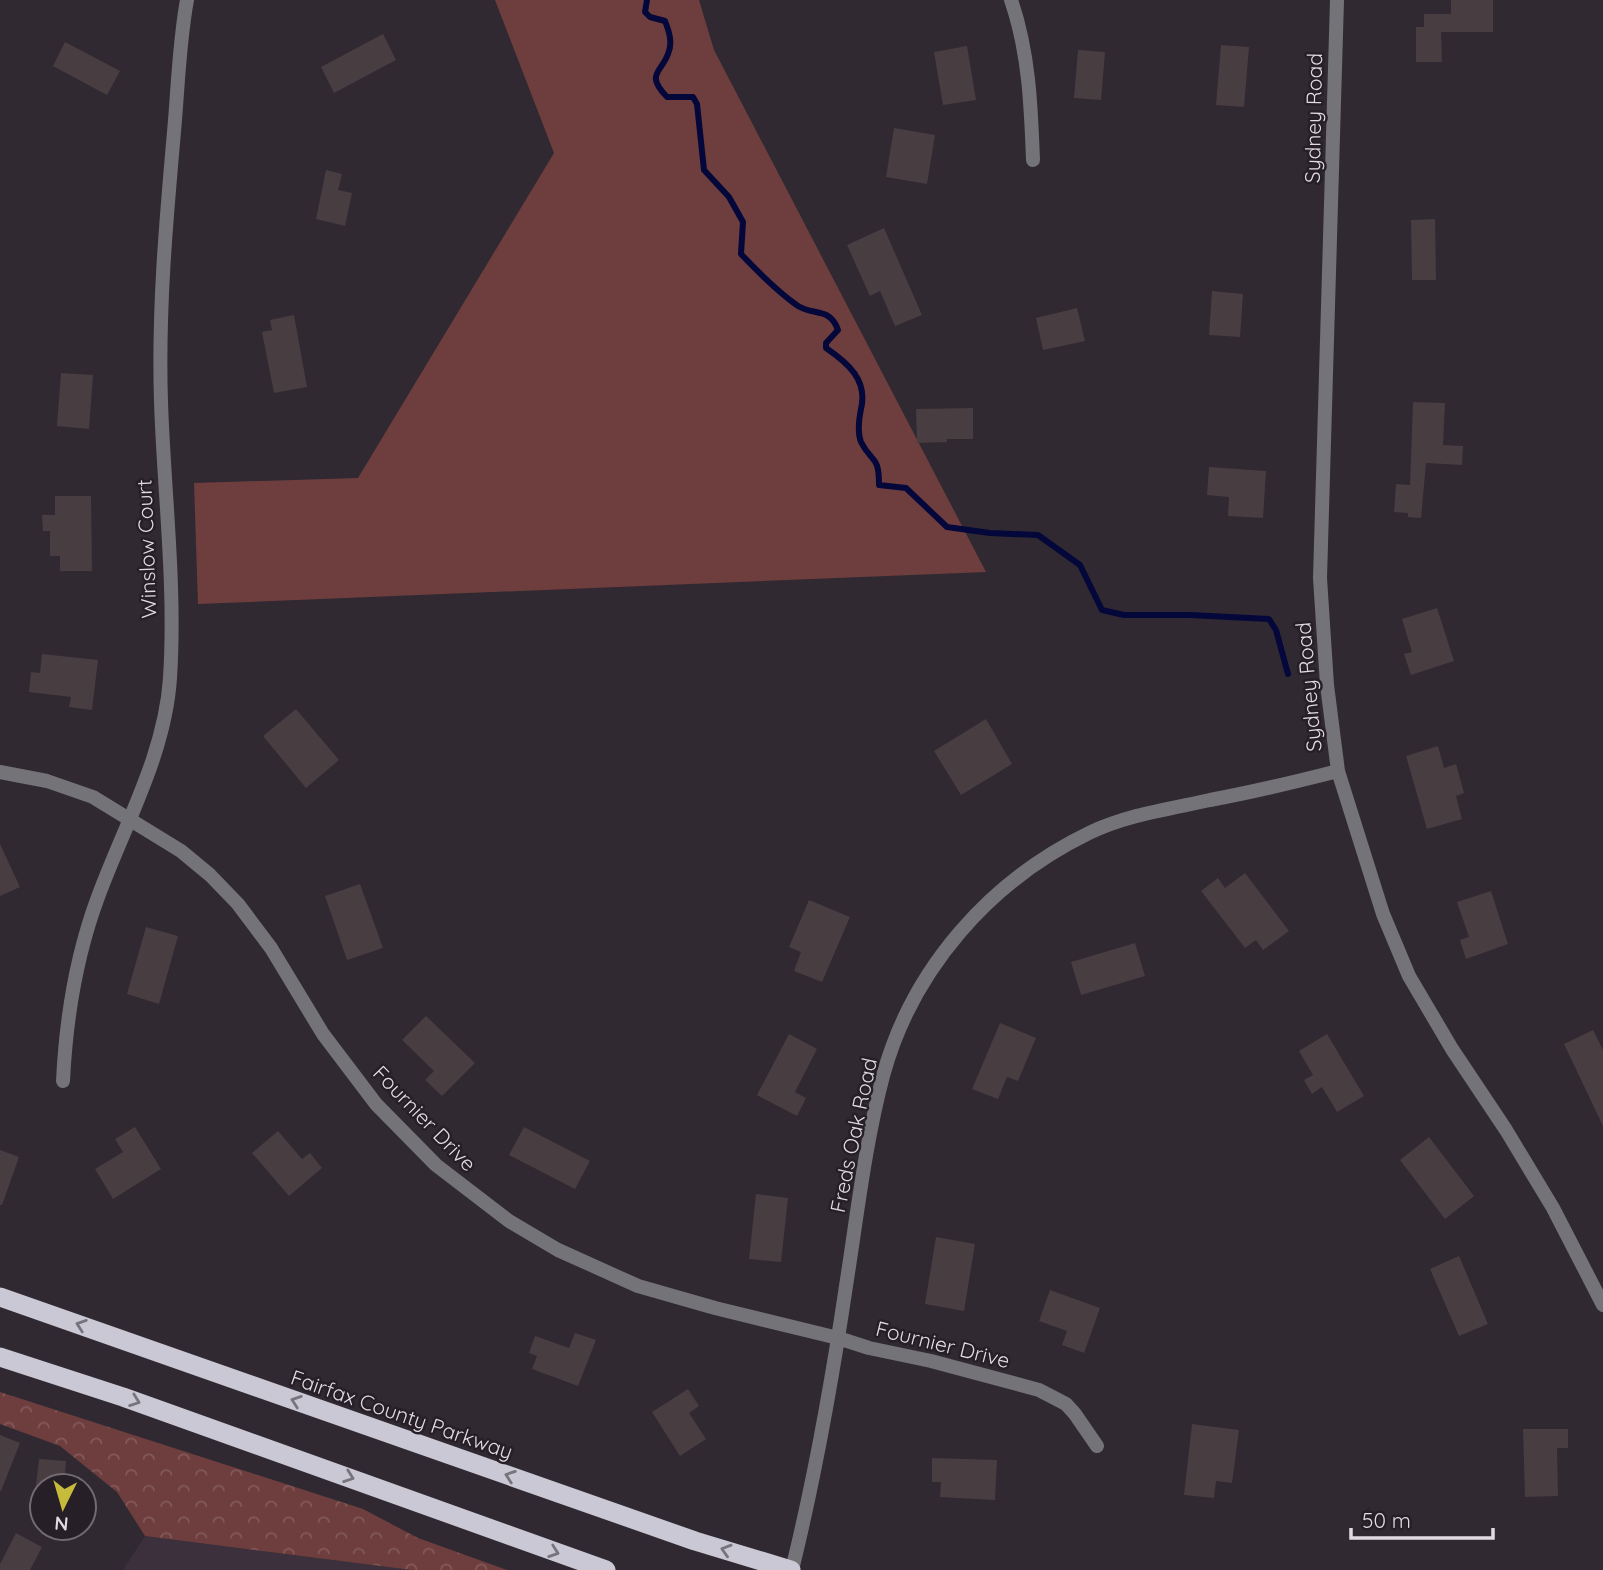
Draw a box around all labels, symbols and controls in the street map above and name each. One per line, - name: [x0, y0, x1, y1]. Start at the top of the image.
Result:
- street label: Sydney Road: [1299, 53, 1327, 183]
- street label: Winslow Court: [131, 479, 161, 619]
- street label: Sydney Road: [1289, 621, 1327, 753]
- street label: Freds Oak Road: [824, 1055, 882, 1215]
- street label: Fournier Drive: [368, 1060, 482, 1176]
- street label: Fournier Drive: [873, 1315, 1013, 1373]
- one-way arrow: [76, 1319, 88, 1333]
- street label: Fairfax County Parkway: [288, 1364, 516, 1464]
- one-way arrow: [128, 1393, 140, 1407]
- one-way arrow: [290, 1395, 302, 1409]
- one-way arrow: [343, 1469, 355, 1483]
- one-way arrow: [505, 1470, 517, 1484]
- north arrow: [28, 1472, 98, 1542]
- scale bar: [1351, 1496, 1493, 1540]
- text: 50 m: [1362, 1507, 1411, 1533]
- text: N: [54, 1511, 70, 1536]
- one-way arrow: [547, 1544, 560, 1558]
- one-way arrow: [720, 1544, 732, 1558]

